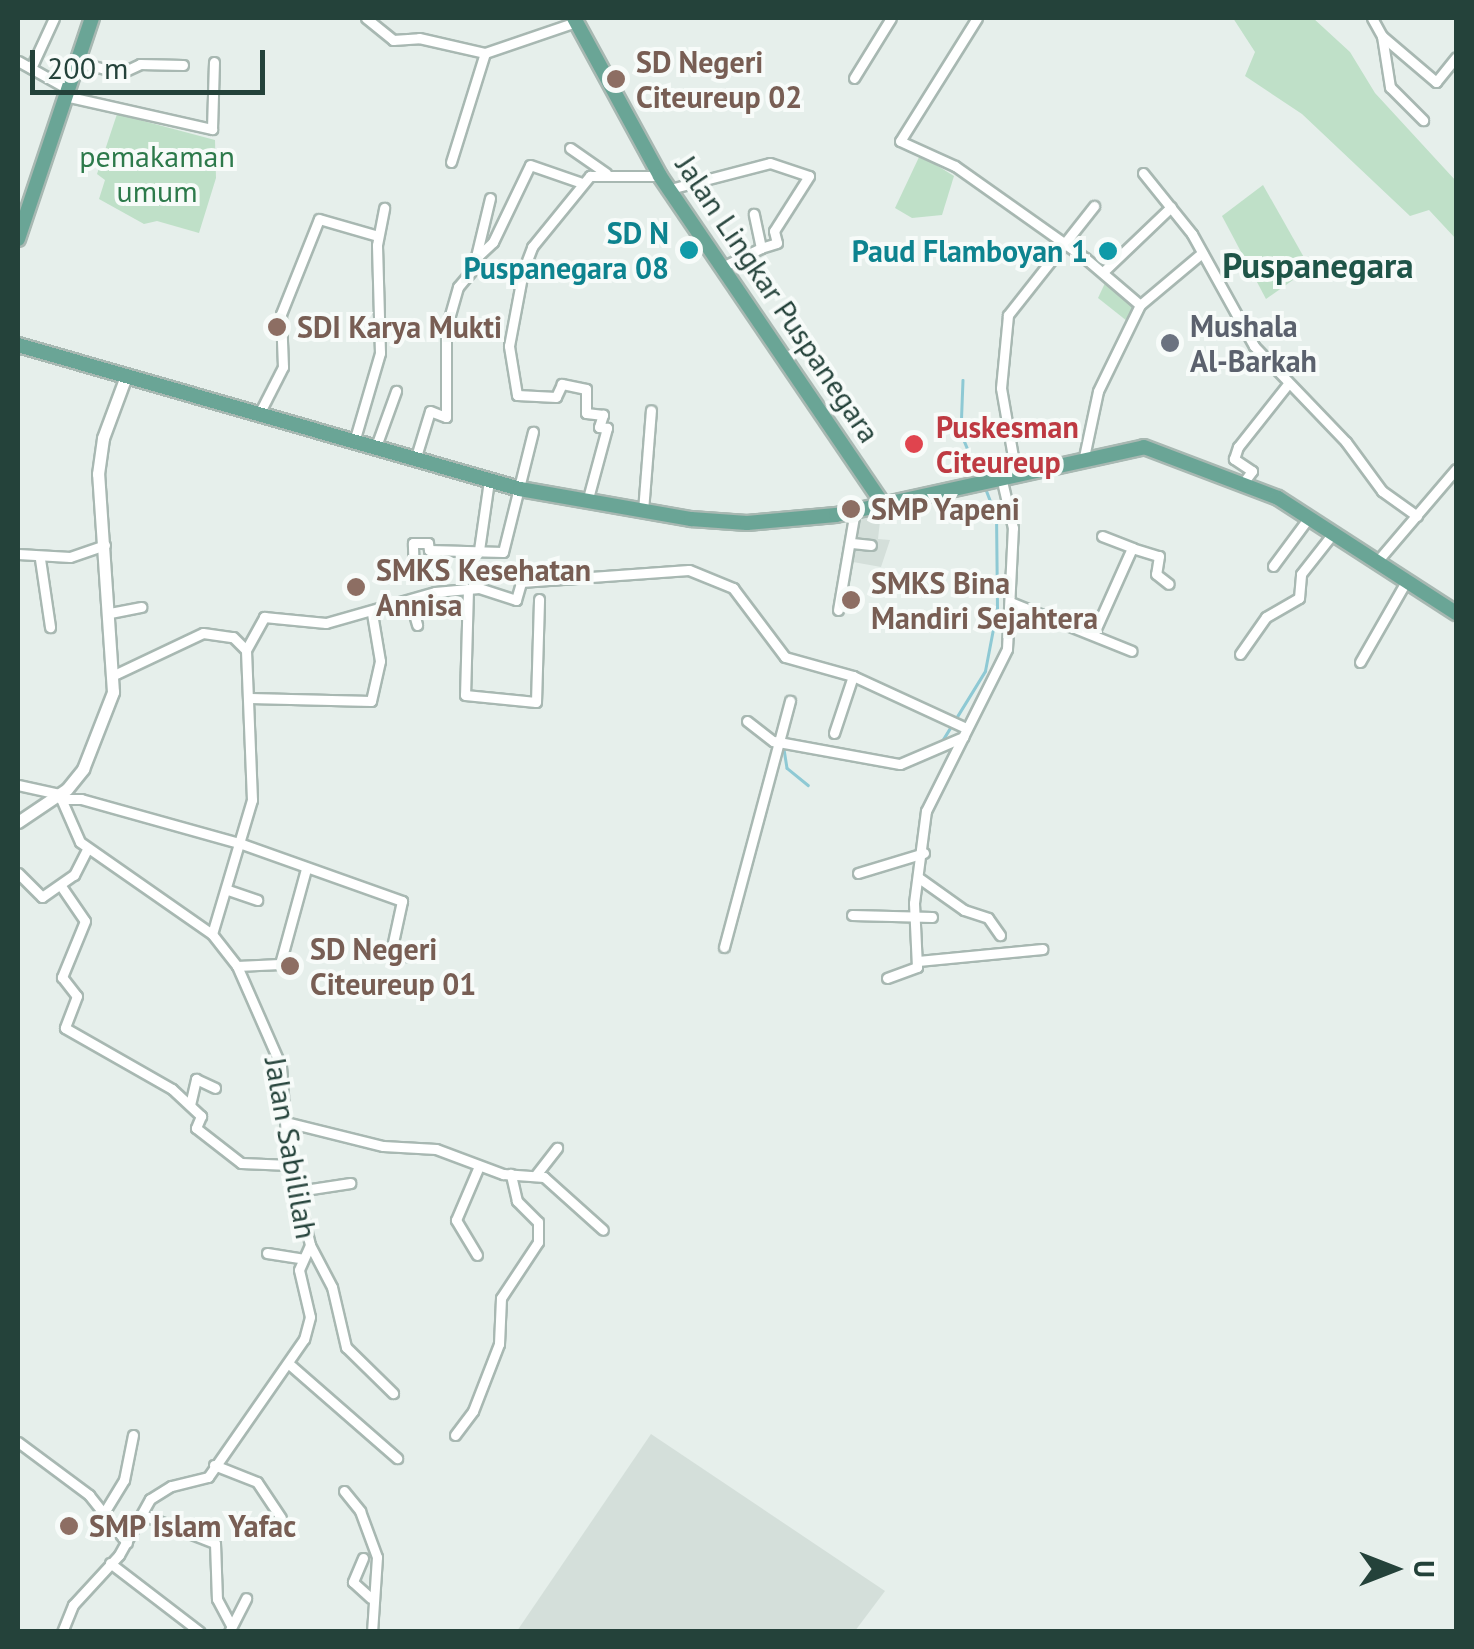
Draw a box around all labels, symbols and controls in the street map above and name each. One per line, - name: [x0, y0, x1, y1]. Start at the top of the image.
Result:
- scale bar: [35, 30, 270, 92]
- place label: SD Negeri Citeureup 02: [636, 44, 802, 114]
- text: 200 m: [47, 48, 128, 87]
- marker: SD Negeri Citeureup 02: [605, 68, 627, 90]
- park label: pemakaman umum: [79, 138, 235, 208]
- street label: Jalan Lingkar Puspanegara: [669, 149, 887, 449]
- place label: SD N Puspanegara 08: [463, 215, 669, 286]
- place label: Paud Flamboyan 1: [852, 233, 1088, 269]
- marker: SD N Puspanegara 08: [678, 239, 700, 261]
- marker: Paud Flamboyan 1: [1097, 240, 1119, 262]
- district label: Puspanegara: [1222, 244, 1414, 286]
- place label: Mushala Al-Barkah: [1190, 308, 1317, 378]
- place label: SDI Karya Mukti: [297, 309, 502, 345]
- marker: SDI Karya Mukti: [266, 316, 288, 338]
- marker: Mushala Al-Barkah: [1159, 332, 1181, 354]
- place label: Puskesman Citeureup: [936, 409, 1079, 480]
- marker: Puskesman Citeureup: [901, 431, 927, 457]
- place label: SMP Yapeni: [871, 491, 1022, 527]
- marker: SMP Yapeni: [840, 498, 862, 520]
- place label: SMKS Kesehatan Annisa: [376, 552, 591, 622]
- place label: SMKS Bina Mandiri Sejahtera: [871, 565, 1098, 636]
- marker: SMKS Kesehatan Annisa: [345, 576, 367, 598]
- marker: SMKS Bina Mandiri Sejahtera: [840, 589, 862, 611]
- place label: SD Negeri Citeureup 01: [310, 931, 476, 1002]
- marker: SD Negeri Citeureup 01: [279, 955, 301, 977]
- street label: Jalan Sabililah: [257, 1054, 325, 1242]
- place label: SMP Islam Yafac: [89, 1508, 298, 1544]
- marker: SMP Islam Yafac: [58, 1515, 80, 1537]
- north arrow: [1344, 1519, 1444, 1619]
- text: U: [1406, 1560, 1443, 1578]

